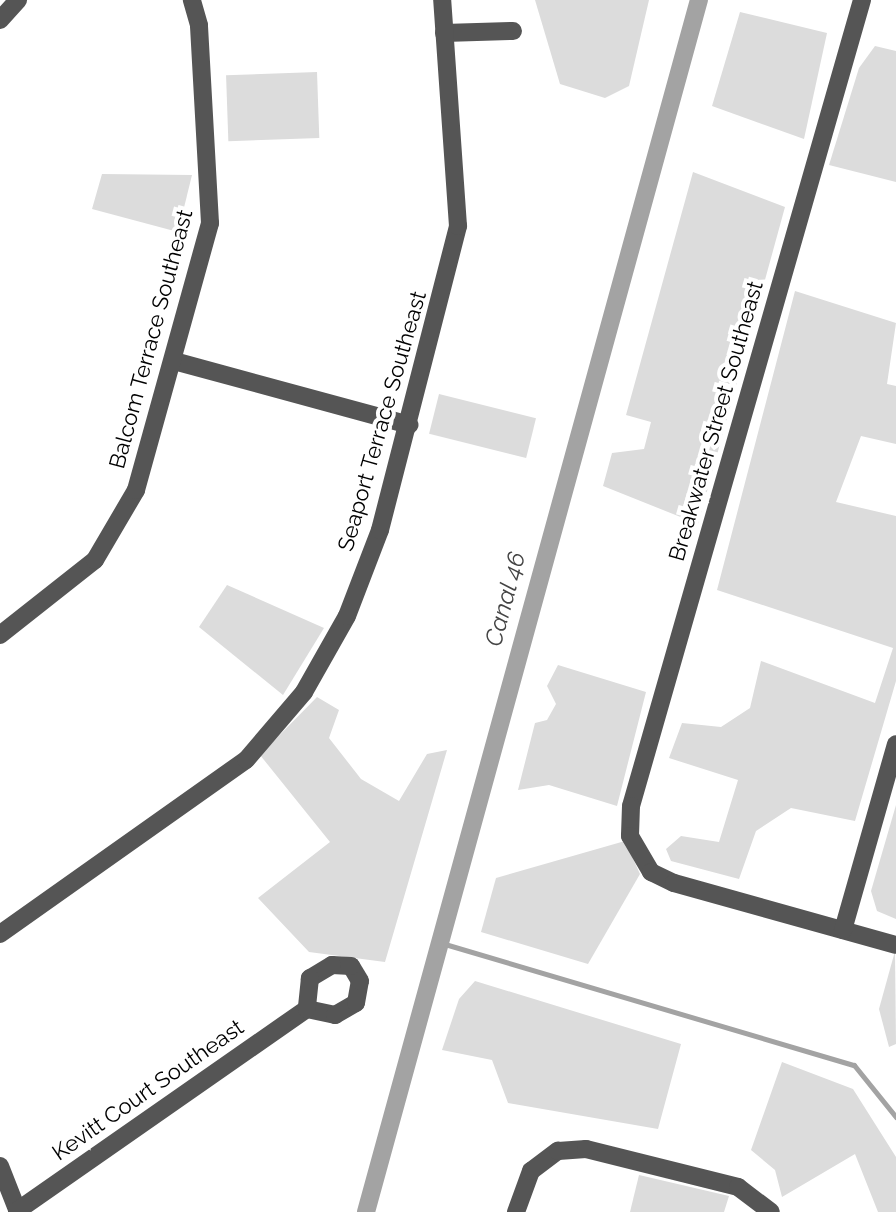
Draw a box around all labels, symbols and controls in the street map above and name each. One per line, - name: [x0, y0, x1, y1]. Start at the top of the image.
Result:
- street label: Balcom Terrace Southeast: [104, 206, 198, 472]
- street label: Breakwater Street Southeast: [663, 278, 769, 564]
- street label: Seaport Terrace Southeast: [332, 288, 432, 554]
- water label: Canal 46: [479, 548, 531, 650]
- street label: Kevitt Court Southeast: [47, 1014, 249, 1166]

